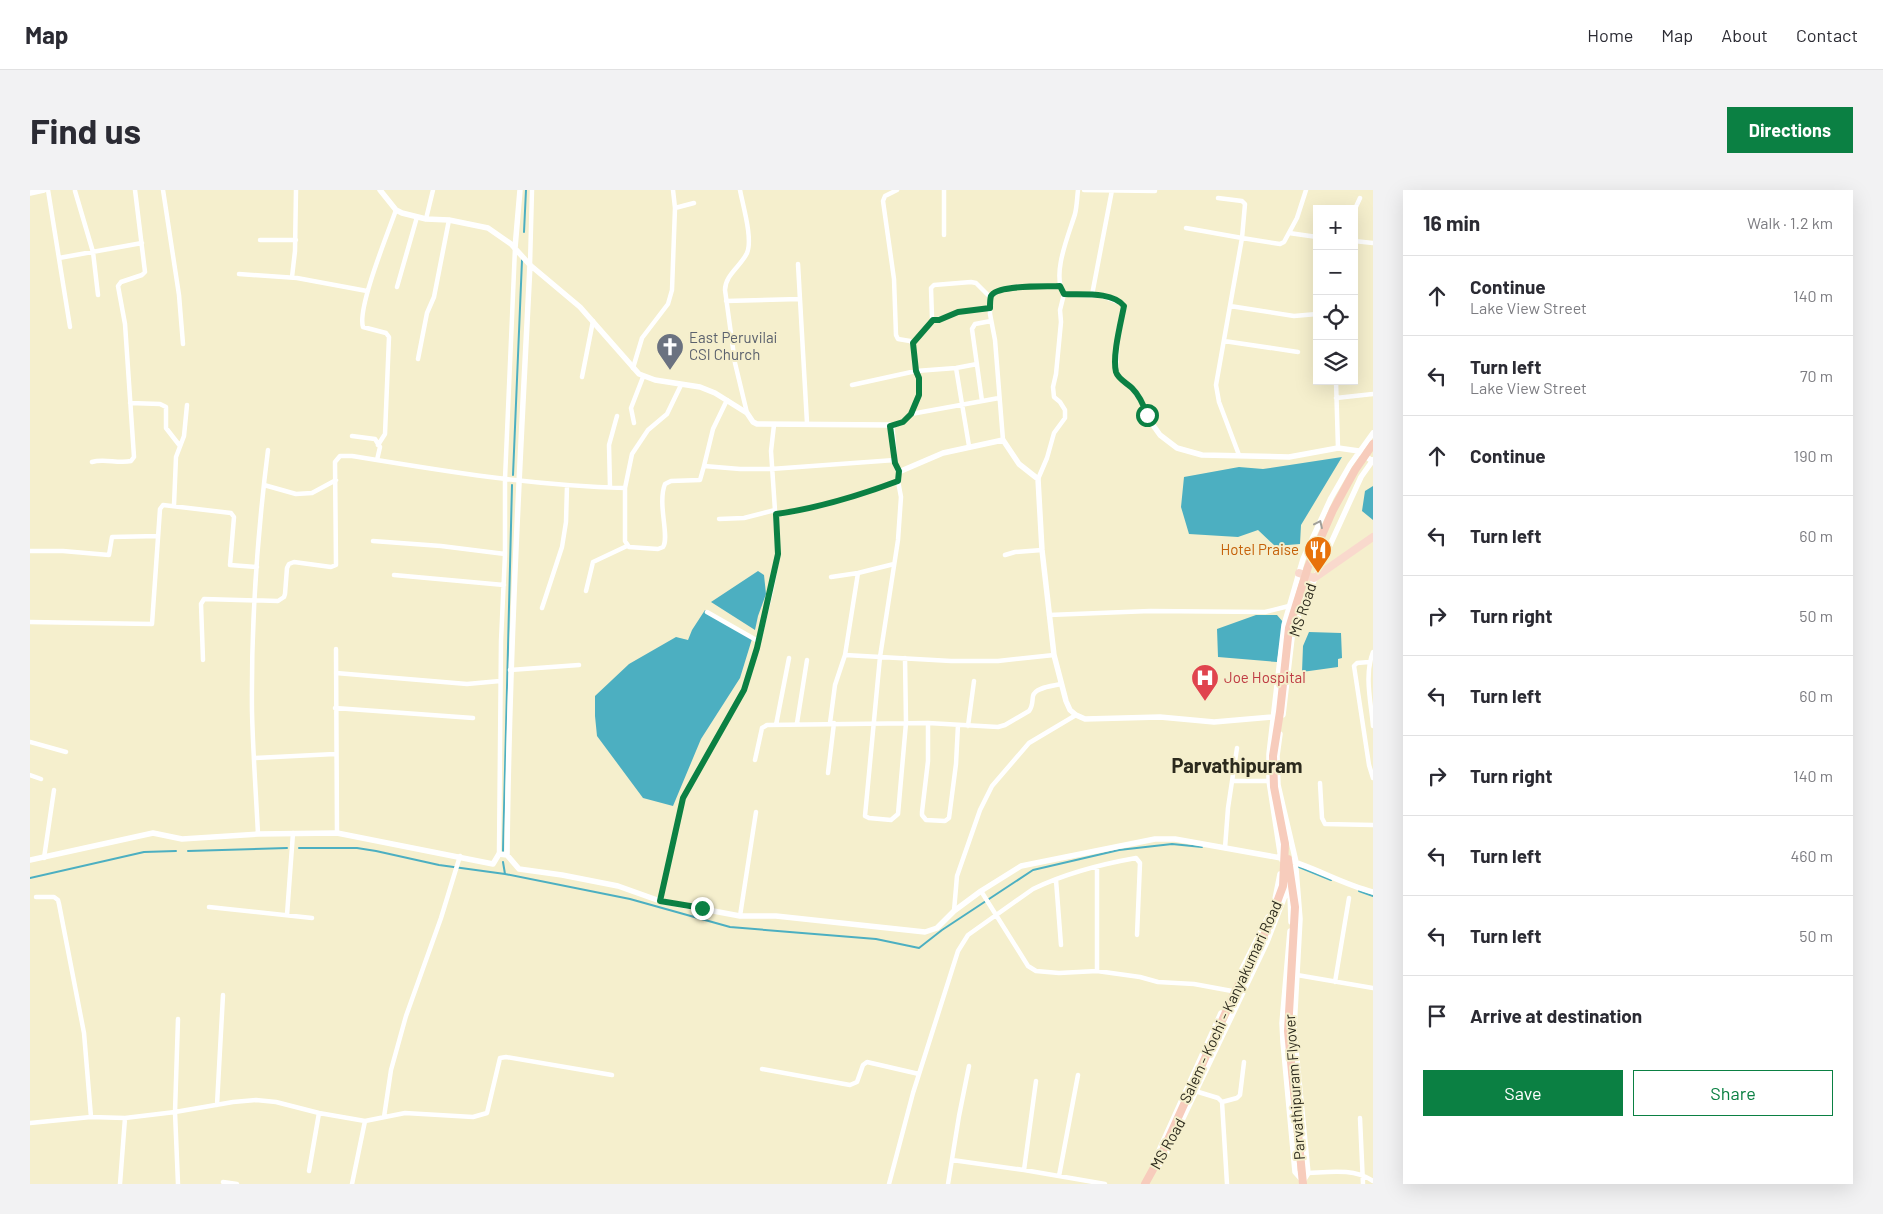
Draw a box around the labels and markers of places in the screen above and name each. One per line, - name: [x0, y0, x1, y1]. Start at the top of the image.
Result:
- place label: East Peruvilai CSI Church: [689, 328, 777, 363]
- church icon: East Peruvilai CSI Church: [655, 332, 685, 371]
- restaurant icon: Hotel Praise: [1303, 535, 1333, 574]
- place label: Hotel Praise: [1220, 540, 1299, 558]
- hospital icon: Joe Hospital: [1190, 663, 1220, 702]
- place label: Joe Hospital: [1224, 668, 1306, 686]

